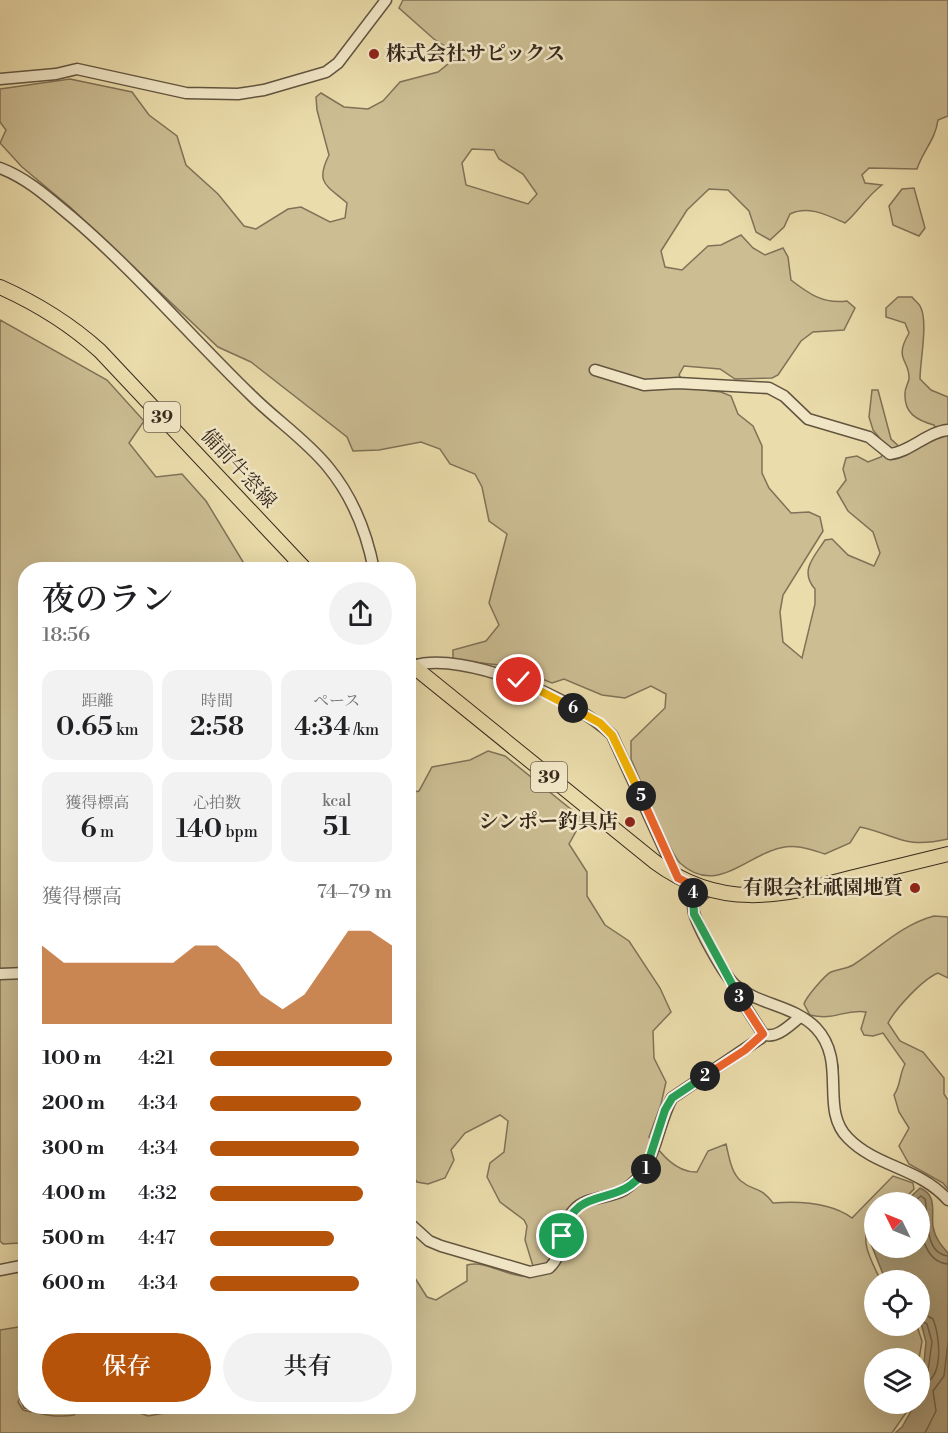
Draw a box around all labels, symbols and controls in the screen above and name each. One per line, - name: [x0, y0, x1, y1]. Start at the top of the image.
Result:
- place label: 株式会社サピックス: [386, 42, 565, 67]
- marker: 株式会社サピックス: [367, 47, 381, 61]
- road number: 39: [144, 402, 180, 432]
- street label: 備前牛窓線: [195, 424, 281, 514]
- text: 夜のラン: [42, 580, 174, 621]
- button: share: [329, 582, 392, 645]
- text: 18:56: [42, 623, 90, 648]
- pin: [493, 654, 544, 705]
- icon: check: [502, 663, 535, 696]
- text: 距離: [81, 691, 113, 711]
- text: 時間: [201, 691, 233, 711]
- text: ペース: [313, 691, 360, 711]
- pin: 6: [558, 693, 588, 723]
- text: 6: [568, 698, 578, 718]
- text: 0.65: [56, 711, 113, 743]
- text: 2:58: [190, 711, 244, 743]
- text: 4:34: [294, 711, 350, 743]
- text: km: [113, 720, 139, 740]
- text: /km: [350, 720, 379, 740]
- road number: 39: [531, 762, 567, 792]
- pin: 5: [626, 781, 656, 811]
- text: 5: [636, 786, 646, 806]
- text: kcal: [322, 791, 351, 811]
- text: 獲得標高: [65, 793, 129, 813]
- text: 心拍数: [193, 793, 241, 813]
- place label: シンポー釣具店: [479, 810, 618, 835]
- text: 51: [323, 811, 350, 843]
- text: 6: [81, 813, 97, 845]
- text: 140: [176, 813, 222, 845]
- marker: シンポー釣具店: [623, 815, 637, 829]
- text: m: [97, 822, 114, 842]
- text: bpm: [222, 822, 258, 842]
- place label: 有限会社祇園地質: [743, 876, 903, 901]
- pin: 4: [678, 878, 708, 908]
- text: 74–79 m: [317, 880, 392, 905]
- marker: 有限会社祇園地質: [908, 881, 922, 895]
- text: 4: [688, 883, 698, 903]
- text: 獲得標高: [42, 885, 122, 910]
- pin: 3: [724, 982, 754, 1012]
- text: 3: [734, 987, 744, 1007]
- text: 100 m: [42, 1046, 101, 1071]
- text: 4:21: [138, 1046, 175, 1071]
- pin: 2: [690, 1061, 720, 1091]
- text: 2: [700, 1066, 710, 1086]
- text: 200 m: [42, 1091, 105, 1116]
- text: 4:34: [138, 1091, 178, 1116]
- text: 300 m: [42, 1136, 105, 1161]
- text: 4:34: [138, 1136, 178, 1161]
- pin: 1: [631, 1154, 661, 1184]
- text: 1: [642, 1159, 650, 1179]
- text: 400 m: [42, 1181, 106, 1206]
- text: 4:32: [138, 1181, 177, 1206]
- north arrow: [864, 1192, 930, 1258]
- map controls: [864, 1192, 930, 1414]
- pin: [536, 1210, 587, 1261]
- icon: arrive: [545, 1219, 578, 1252]
- text: 500 m: [42, 1226, 105, 1251]
- text: 4:47: [138, 1226, 176, 1251]
- button: locate: [864, 1270, 930, 1336]
- text: 600 m: [42, 1271, 105, 1296]
- text: 4:34: [138, 1271, 178, 1296]
- button: 保存: [42, 1333, 211, 1402]
- button: 共有: [223, 1333, 392, 1402]
- button: layers: [864, 1348, 930, 1414]

